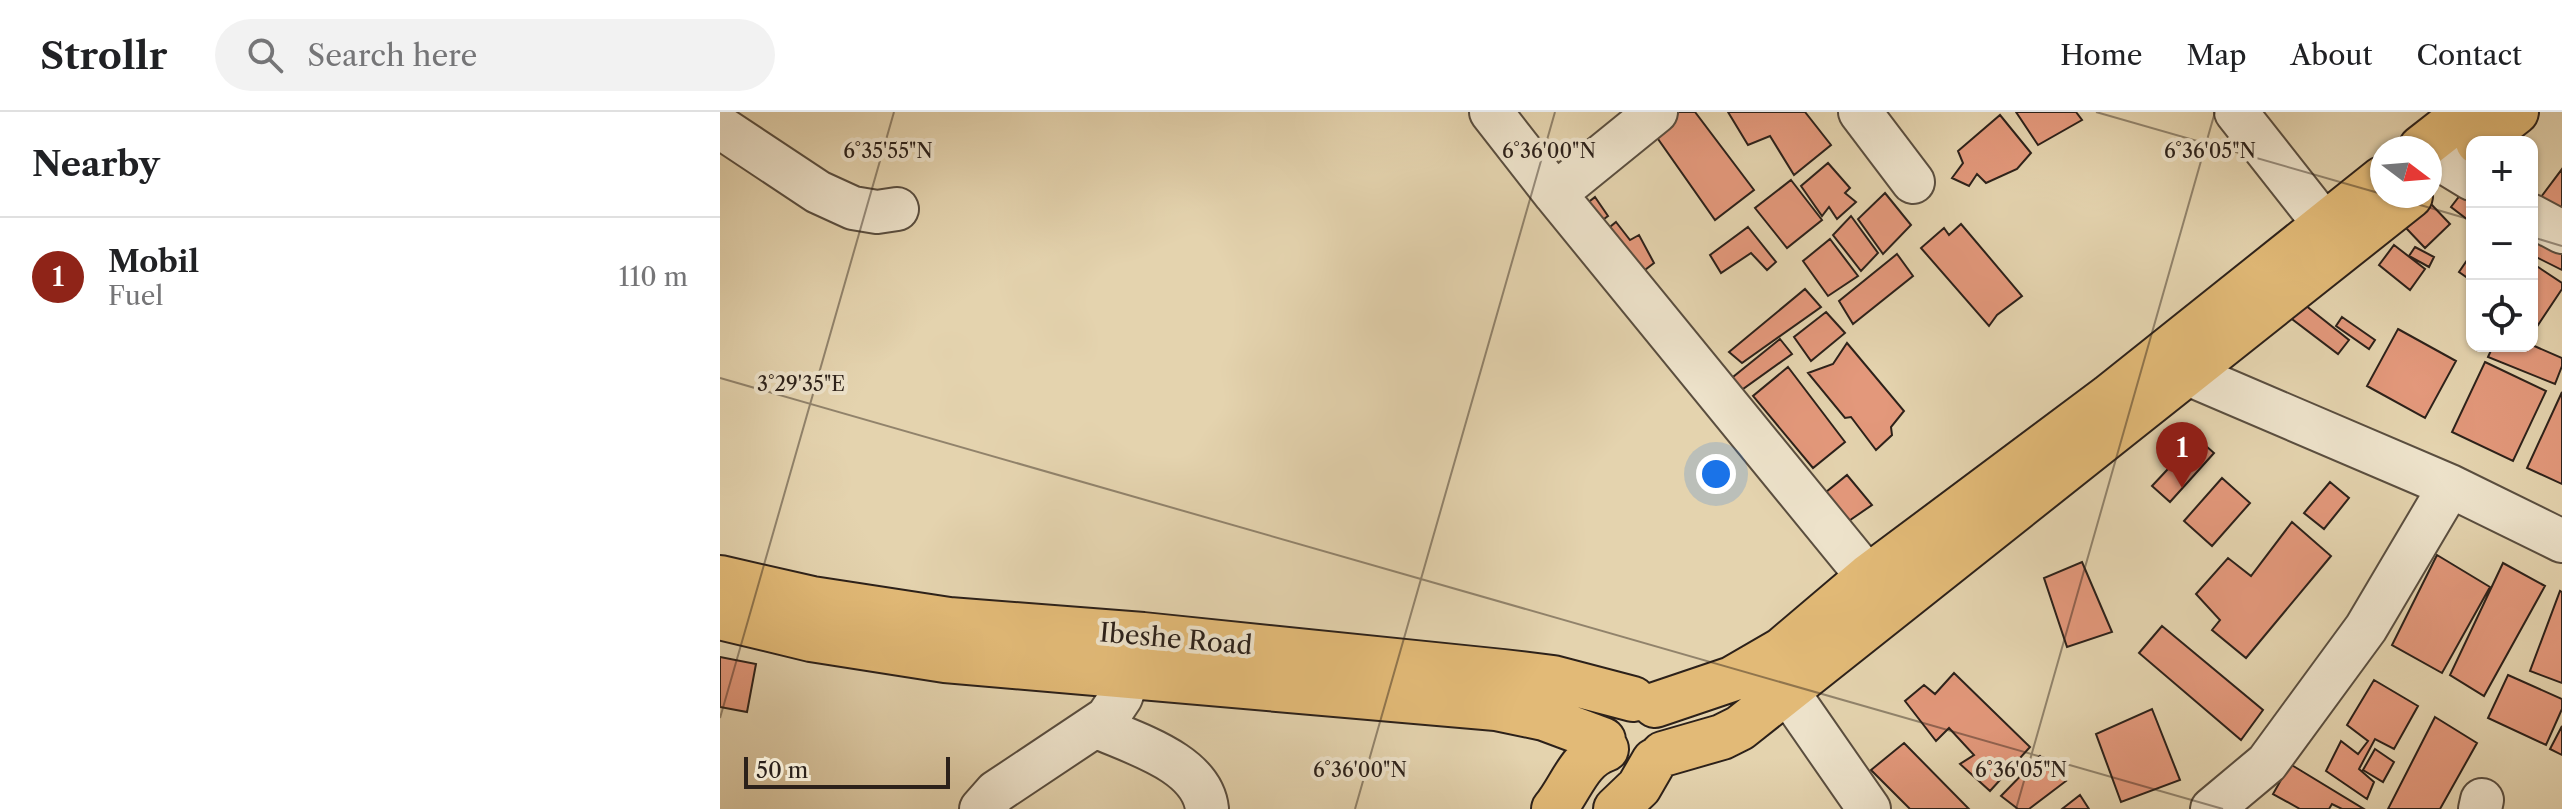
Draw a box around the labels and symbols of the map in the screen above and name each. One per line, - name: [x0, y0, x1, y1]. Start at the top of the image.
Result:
- north arrow: [2370, 136, 2442, 208]
- text: 6°35'55"N: [843, 139, 933, 163]
- text: 6°36'00"N: [1502, 139, 1596, 163]
- text: 6°36'05"N: [2164, 139, 2256, 163]
- text: 3°29'35"E: [757, 372, 845, 396]
- pin: 1: [2156, 422, 2208, 488]
- your location: [1696, 454, 1736, 494]
- street label: Ibeshe Road: [1098, 616, 1254, 662]
- scale bar: [744, 753, 950, 789]
- text: 6°36'00"N: [1313, 758, 1407, 782]
- text: 6°36'05"N: [1975, 758, 2067, 782]

